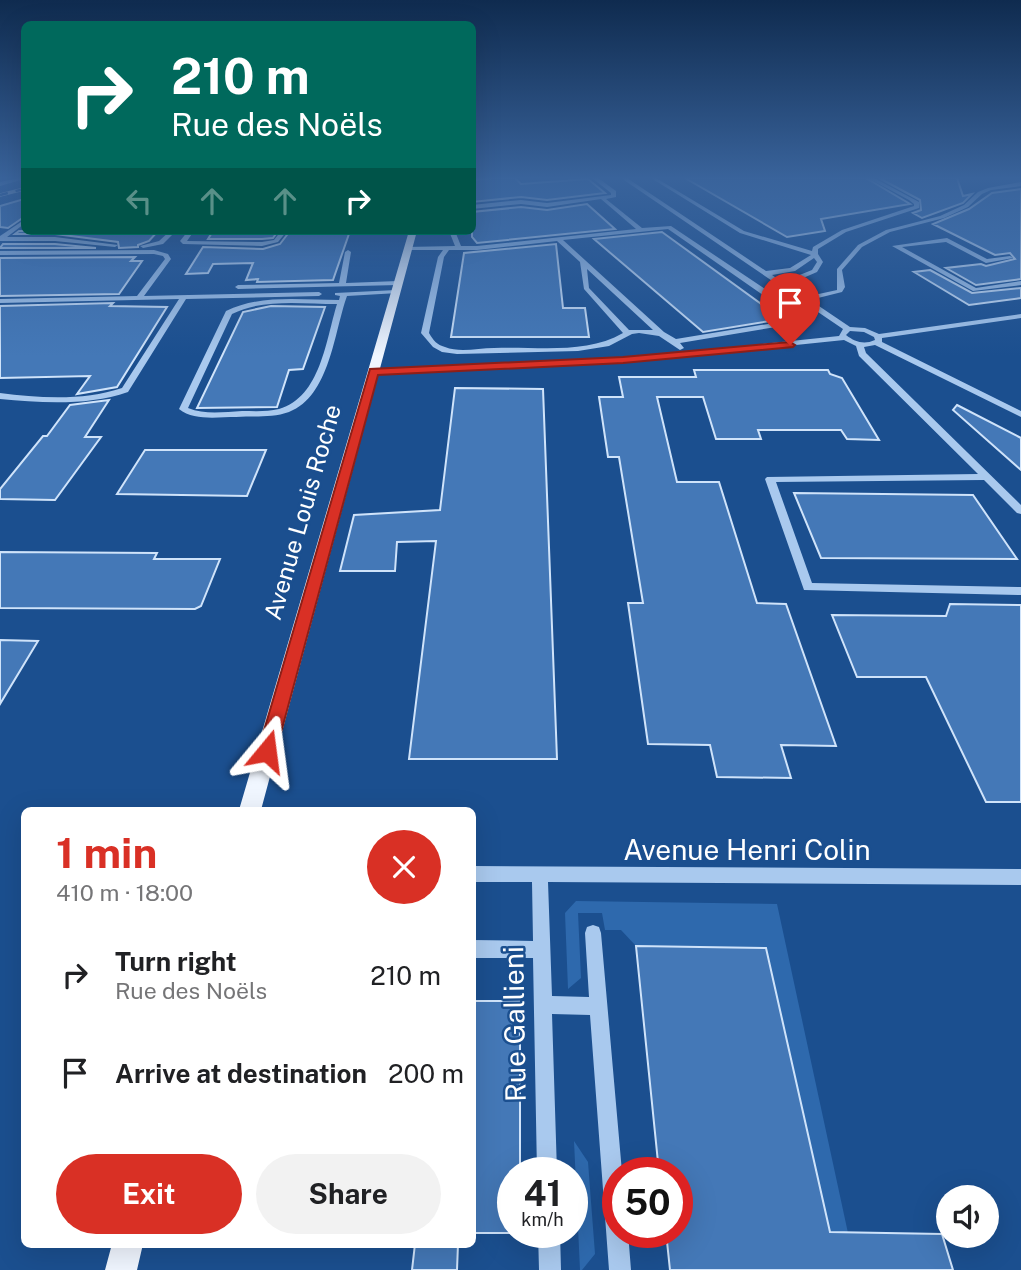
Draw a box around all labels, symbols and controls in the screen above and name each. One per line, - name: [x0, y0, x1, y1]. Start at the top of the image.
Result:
- text: 210 m: [171, 47, 310, 105]
- icon: right: [56, 49, 147, 140]
- text: Rue des Noëls: [171, 106, 383, 143]
- icon: left: [120, 182, 158, 220]
- icon: ahead: [193, 182, 231, 220]
- icon: ahead: [266, 182, 304, 220]
- icon: right: [339, 182, 377, 220]
- pin: [760, 273, 820, 345]
- icon: arrive: [771, 284, 809, 322]
- street label: Avenue Louis Roche: [258, 401, 346, 623]
- position arrow: [230, 714, 304, 788]
- text: 1 min: [56, 828, 157, 877]
- button: close: [367, 830, 441, 904]
- street label: Avenue Henri Colin: [623, 833, 871, 866]
- text: 410 m · 18:00: [56, 879, 193, 906]
- text: Turn right: [115, 946, 237, 977]
- street label: Rue Gallieni: [496, 946, 532, 1102]
- icon: right: [56, 956, 94, 994]
- text: 210 m: [370, 960, 441, 991]
- text: Rue des Noëls: [115, 977, 267, 1004]
- icon: arrive: [56, 1054, 94, 1092]
- text: Arrive at destination: [115, 1058, 367, 1089]
- text: 200 m: [388, 1058, 464, 1089]
- button: Exit: [56, 1154, 242, 1234]
- button: Share: [256, 1154, 441, 1234]
- speed limit sign: 50: [602, 1157, 693, 1248]
- text: 41: [524, 1173, 561, 1214]
- map controls: [936, 1185, 999, 1248]
- button: sound: [936, 1185, 999, 1248]
- text: km/h: [521, 1209, 564, 1230]

